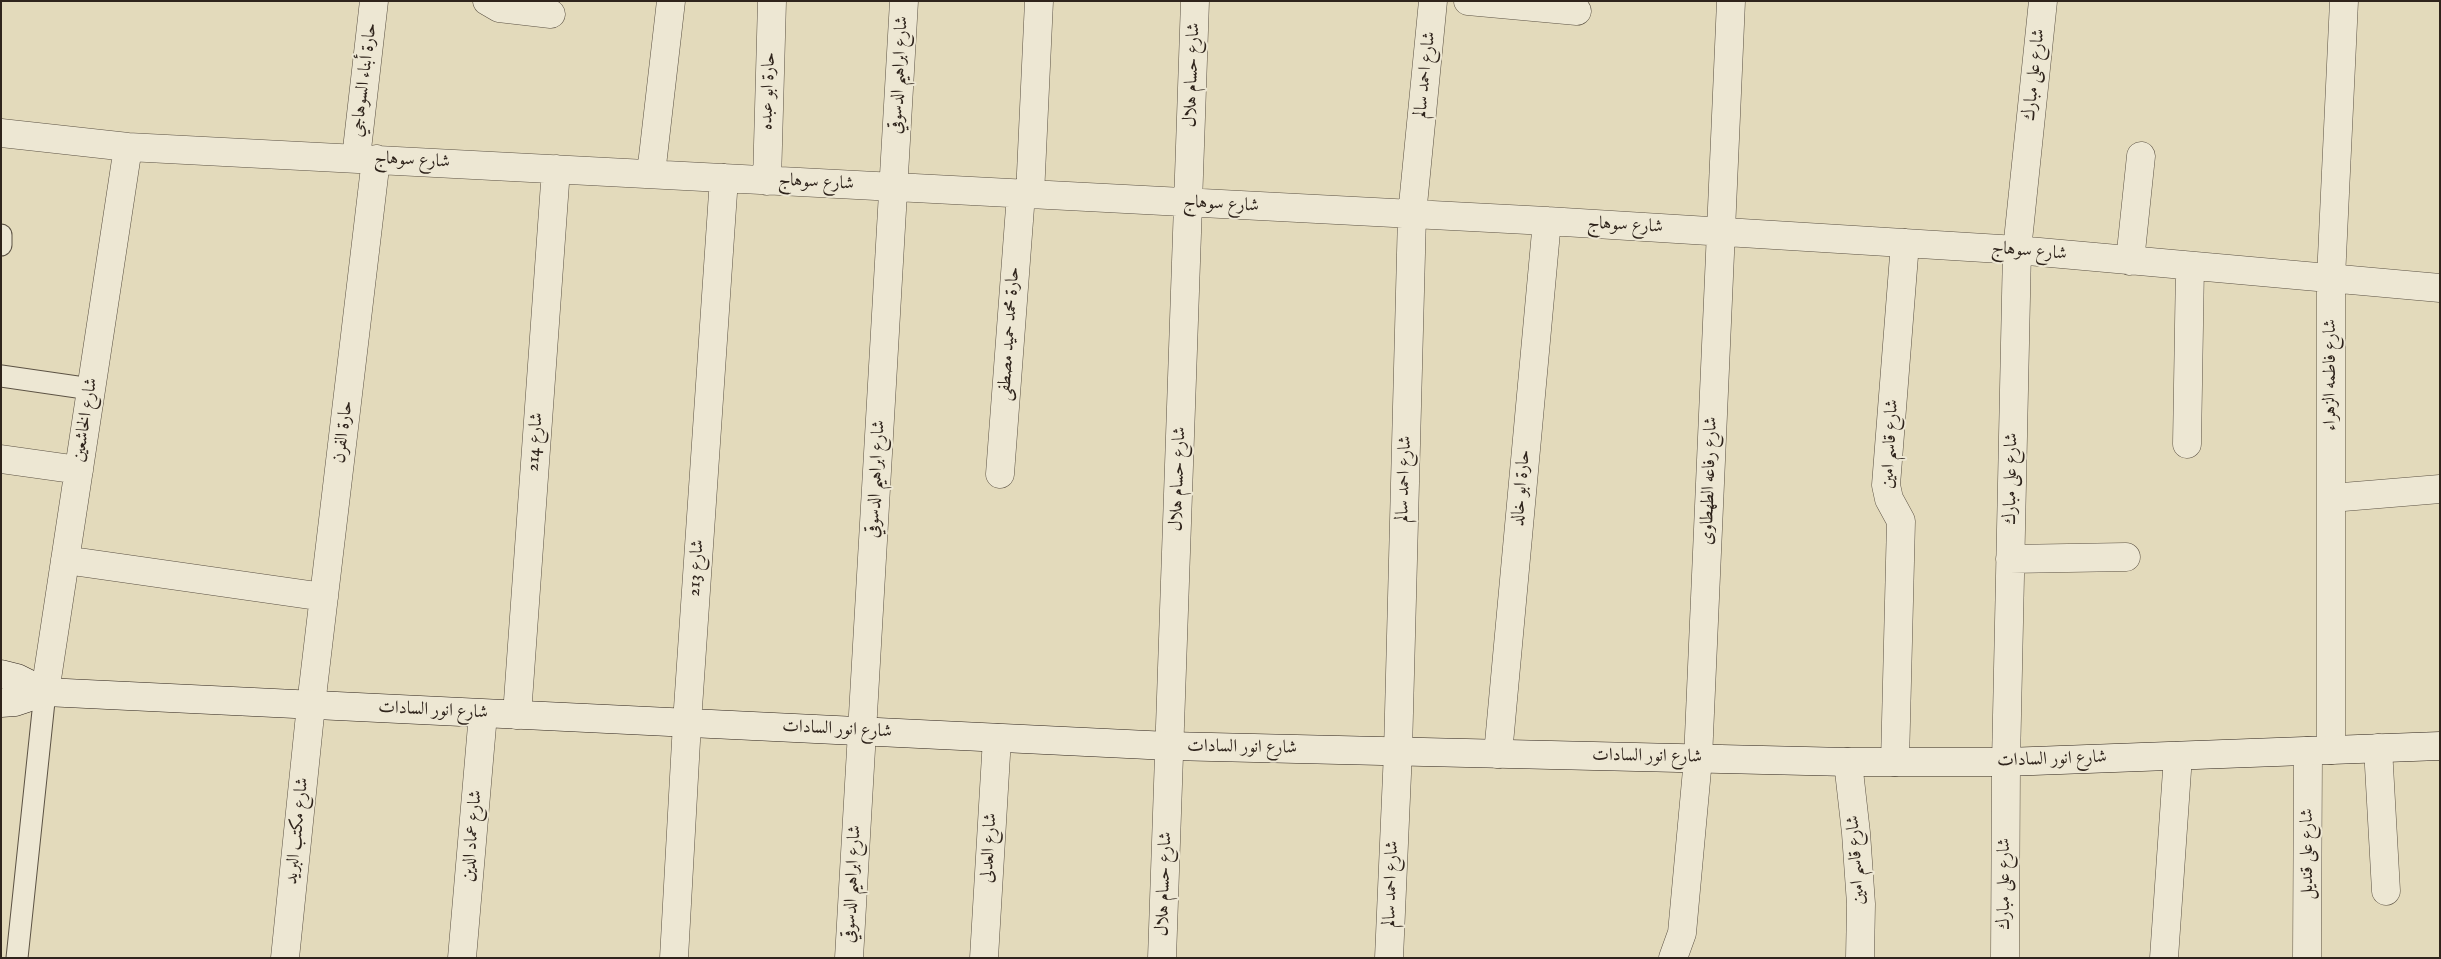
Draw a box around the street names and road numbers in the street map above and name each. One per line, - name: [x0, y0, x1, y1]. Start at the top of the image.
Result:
- street label: شارع ابراهيم الدسوقي: [886, 15, 914, 135]
- street label: حارة أبناء السوهاجي: [347, 22, 383, 138]
- street label: شارع حسام هلال: [1180, 22, 1206, 128]
- street label: شارع على مبارك: [2019, 28, 2051, 122]
- street label: شارع احمد سالم: [1411, 31, 1441, 119]
- street label: حارة ابو عبده: [757, 51, 781, 131]
- street label: شارع سوهاج: [374, 148, 450, 174]
- street label: شارع سوهاج: [778, 170, 854, 196]
- street label: شارع سوهاج: [1183, 192, 1259, 218]
- street label: شارع سوهاج: [1587, 213, 1663, 239]
- street label: شارع سوهاج: [1990, 238, 2068, 266]
- street label: حارة محمد حميد مصطفى: [995, 266, 1025, 402]
- street label: شارع فاطمه الزهراء: [2320, 319, 2342, 431]
- street label: شارع الخاشعين: [69, 376, 103, 464]
- street label: حارة الفرن: [329, 399, 359, 465]
- street label: شارع قاسم امين: [1878, 399, 1904, 489]
- street label: شارع 214: [523, 412, 549, 472]
- street label: شارع رفاعه الطهطاوى: [1697, 416, 1723, 546]
- street label: شارع ابراهيم الدسوقي: [863, 419, 891, 539]
- street label: شارع حسام هلال: [1166, 426, 1192, 532]
- street label: شارع على مبارك: [2000, 433, 2024, 525]
- street label: شارع احمد سالم: [1393, 435, 1417, 523]
- street label: حارة ابو خالد: [1508, 449, 1536, 527]
- street label: شارع 213: [684, 539, 710, 597]
- street label: شارع انور السادات: [378, 697, 488, 725]
- street label: شارع انور السادات: [782, 716, 892, 744]
- street label: شارع انور السادات: [1187, 736, 1297, 760]
- street label: شارع انور السادات: [1592, 745, 1702, 769]
- street label: شارع انور السادات: [1997, 747, 2107, 773]
- street label: شارع مكتب البريد: [282, 777, 314, 885]
- street label: شارع عماد الدين: [458, 789, 488, 883]
- street label: شارع على قنديل: [2297, 808, 2319, 900]
- street label: شارع العدلى: [977, 812, 1003, 884]
- street label: شارع قاسم امين: [1843, 815, 1871, 905]
- street label: شارع ابراهيم الدسوقي: [839, 824, 867, 944]
- street label: شارع حسام هلال: [1152, 831, 1178, 937]
- street label: شارع على مبارك: [1994, 838, 2016, 930]
- street label: شارع احمد سالم: [1380, 840, 1404, 928]

